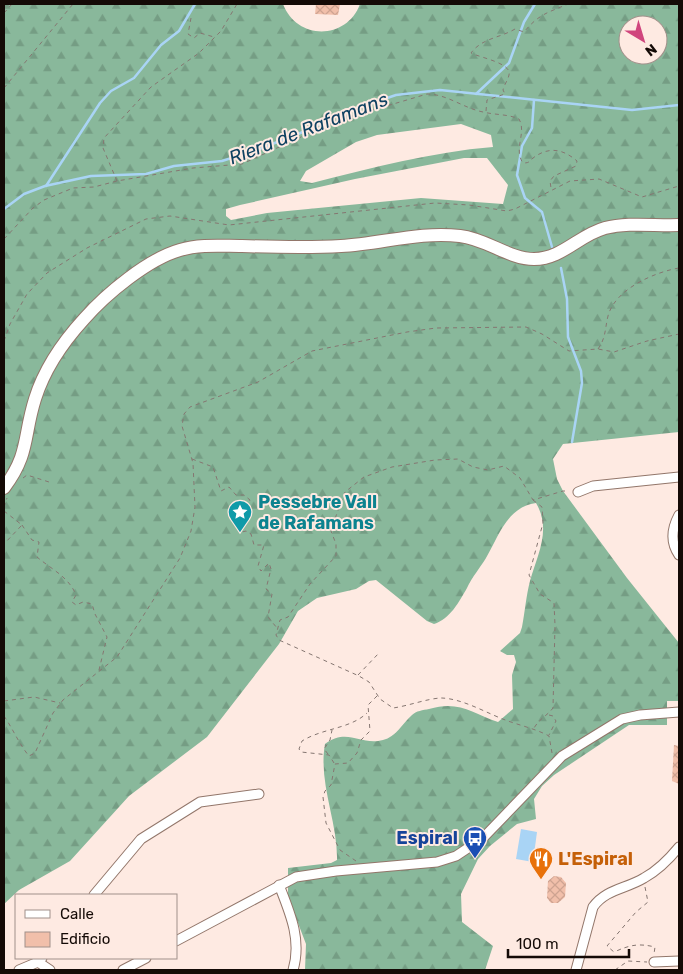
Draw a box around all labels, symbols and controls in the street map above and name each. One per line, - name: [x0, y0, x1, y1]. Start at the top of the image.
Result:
- north arrow: [618, 15, 668, 65]
- text: N: [641, 40, 660, 60]
- water label: Riera de Rafamans: [225, 87, 391, 169]
- place label: Pessebre Vall de Rafamans: [258, 491, 377, 534]
- place icon: Pessebre Vall de Rafamans: [227, 499, 253, 533]
- bus stop icon: Espiral: [462, 825, 488, 859]
- place label: Espiral: [396, 827, 458, 849]
- restaurant icon: L'Espiral: [528, 846, 554, 880]
- place label: L'Espiral: [558, 848, 633, 870]
- legend: [15, 894, 178, 959]
- text: Calle: [60, 905, 94, 923]
- scale bar: [508, 926, 629, 958]
- text: Edificio: [60, 930, 110, 948]
- text: 100 m: [516, 935, 558, 953]

